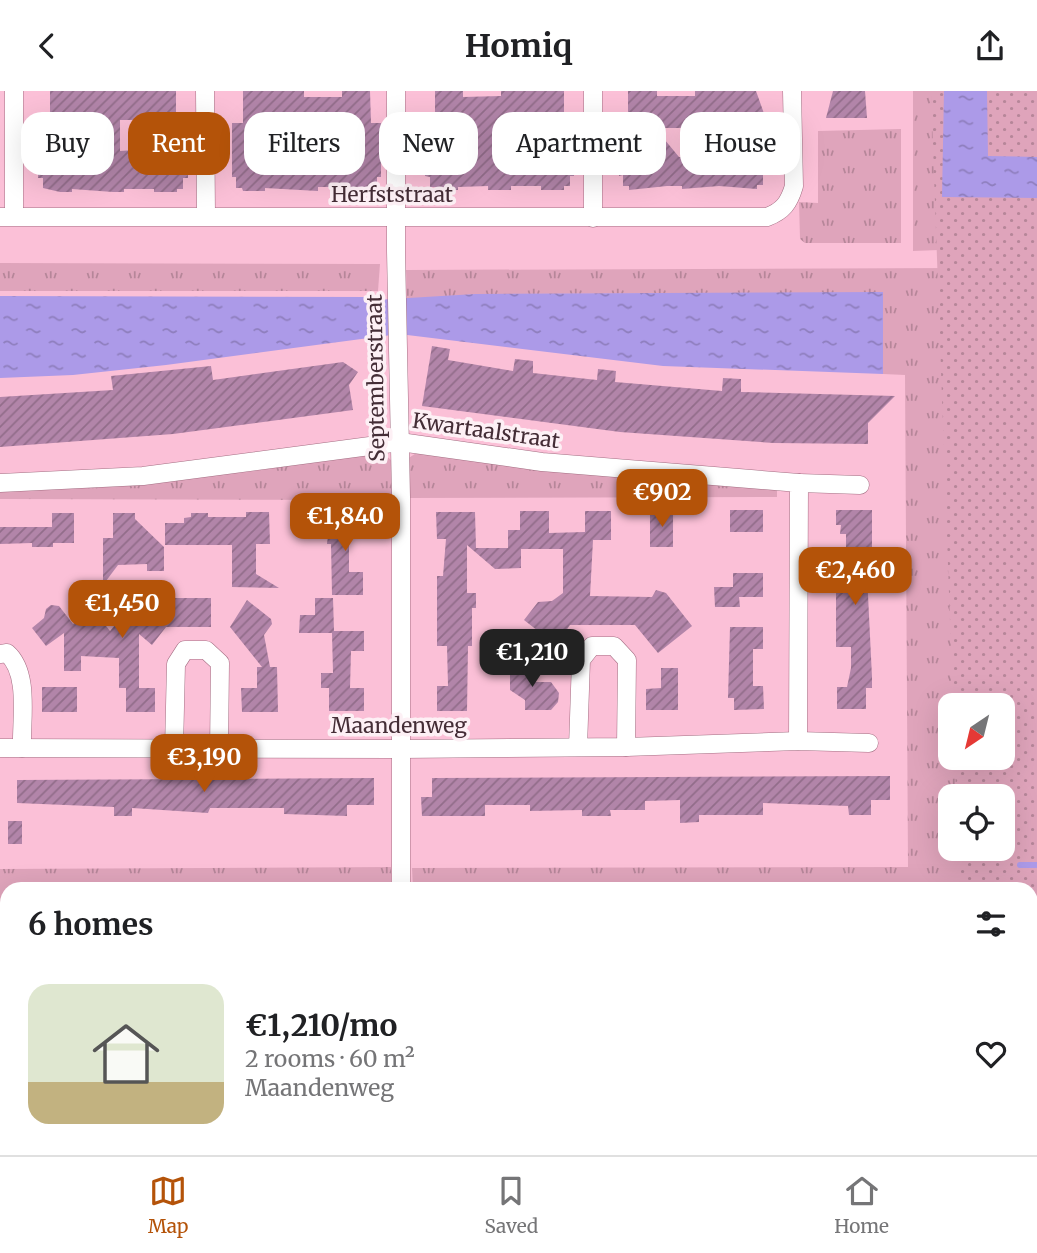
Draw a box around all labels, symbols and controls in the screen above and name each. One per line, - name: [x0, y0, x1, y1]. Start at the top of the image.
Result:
- text: Homiq: [465, 26, 572, 66]
- icon: back: [28, 27, 66, 65]
- icon: share: [971, 27, 1009, 65]
- chip: Buy: [21, 112, 114, 175]
- chip: Rent: [128, 112, 230, 175]
- chip: Filters: [244, 112, 365, 175]
- chip: New: [379, 112, 478, 175]
- chip: Apartment: [492, 112, 666, 175]
- chip: House: [680, 112, 800, 175]
- street label: Herfststraat: [331, 181, 453, 208]
- street label: Septemberstraat: [361, 294, 390, 462]
- street label: Kwartaalstraat: [411, 407, 562, 454]
- pin: €902: [621, 469, 703, 529]
- text: €902: [632, 477, 692, 506]
- pin: €1,840: [288, 493, 402, 553]
- text: €1,840: [306, 501, 384, 530]
- pin: €2,460: [798, 547, 912, 607]
- text: €2,460: [815, 555, 895, 584]
- pin: €1,450: [65, 581, 179, 640]
- text: €1,450: [84, 588, 160, 617]
- pin: €1,210: [475, 629, 589, 689]
- text: €1,210: [496, 637, 568, 666]
- north arrow: [938, 693, 1015, 770]
- map controls: [938, 693, 1015, 861]
- street label: Maandenweg: [331, 712, 467, 739]
- pin: €3,190: [147, 735, 261, 794]
- text: €3,190: [166, 742, 242, 771]
- button: locate: [938, 784, 1015, 861]
- text: 6 homes: [28, 905, 153, 943]
- icon: filters: [972, 905, 1010, 943]
- text: €1,210/mo: [245, 1006, 397, 1044]
- icon: home: [84, 1012, 168, 1096]
- icon: heart: [972, 1035, 1010, 1073]
- text: 2 rooms · 60 m²: [245, 1044, 415, 1073]
- text: Maandenweg: [245, 1073, 394, 1102]
- tab: Map: [148, 1172, 188, 1238]
- tab: Saved: [484, 1172, 538, 1238]
- tab: Home: [834, 1172, 889, 1238]

